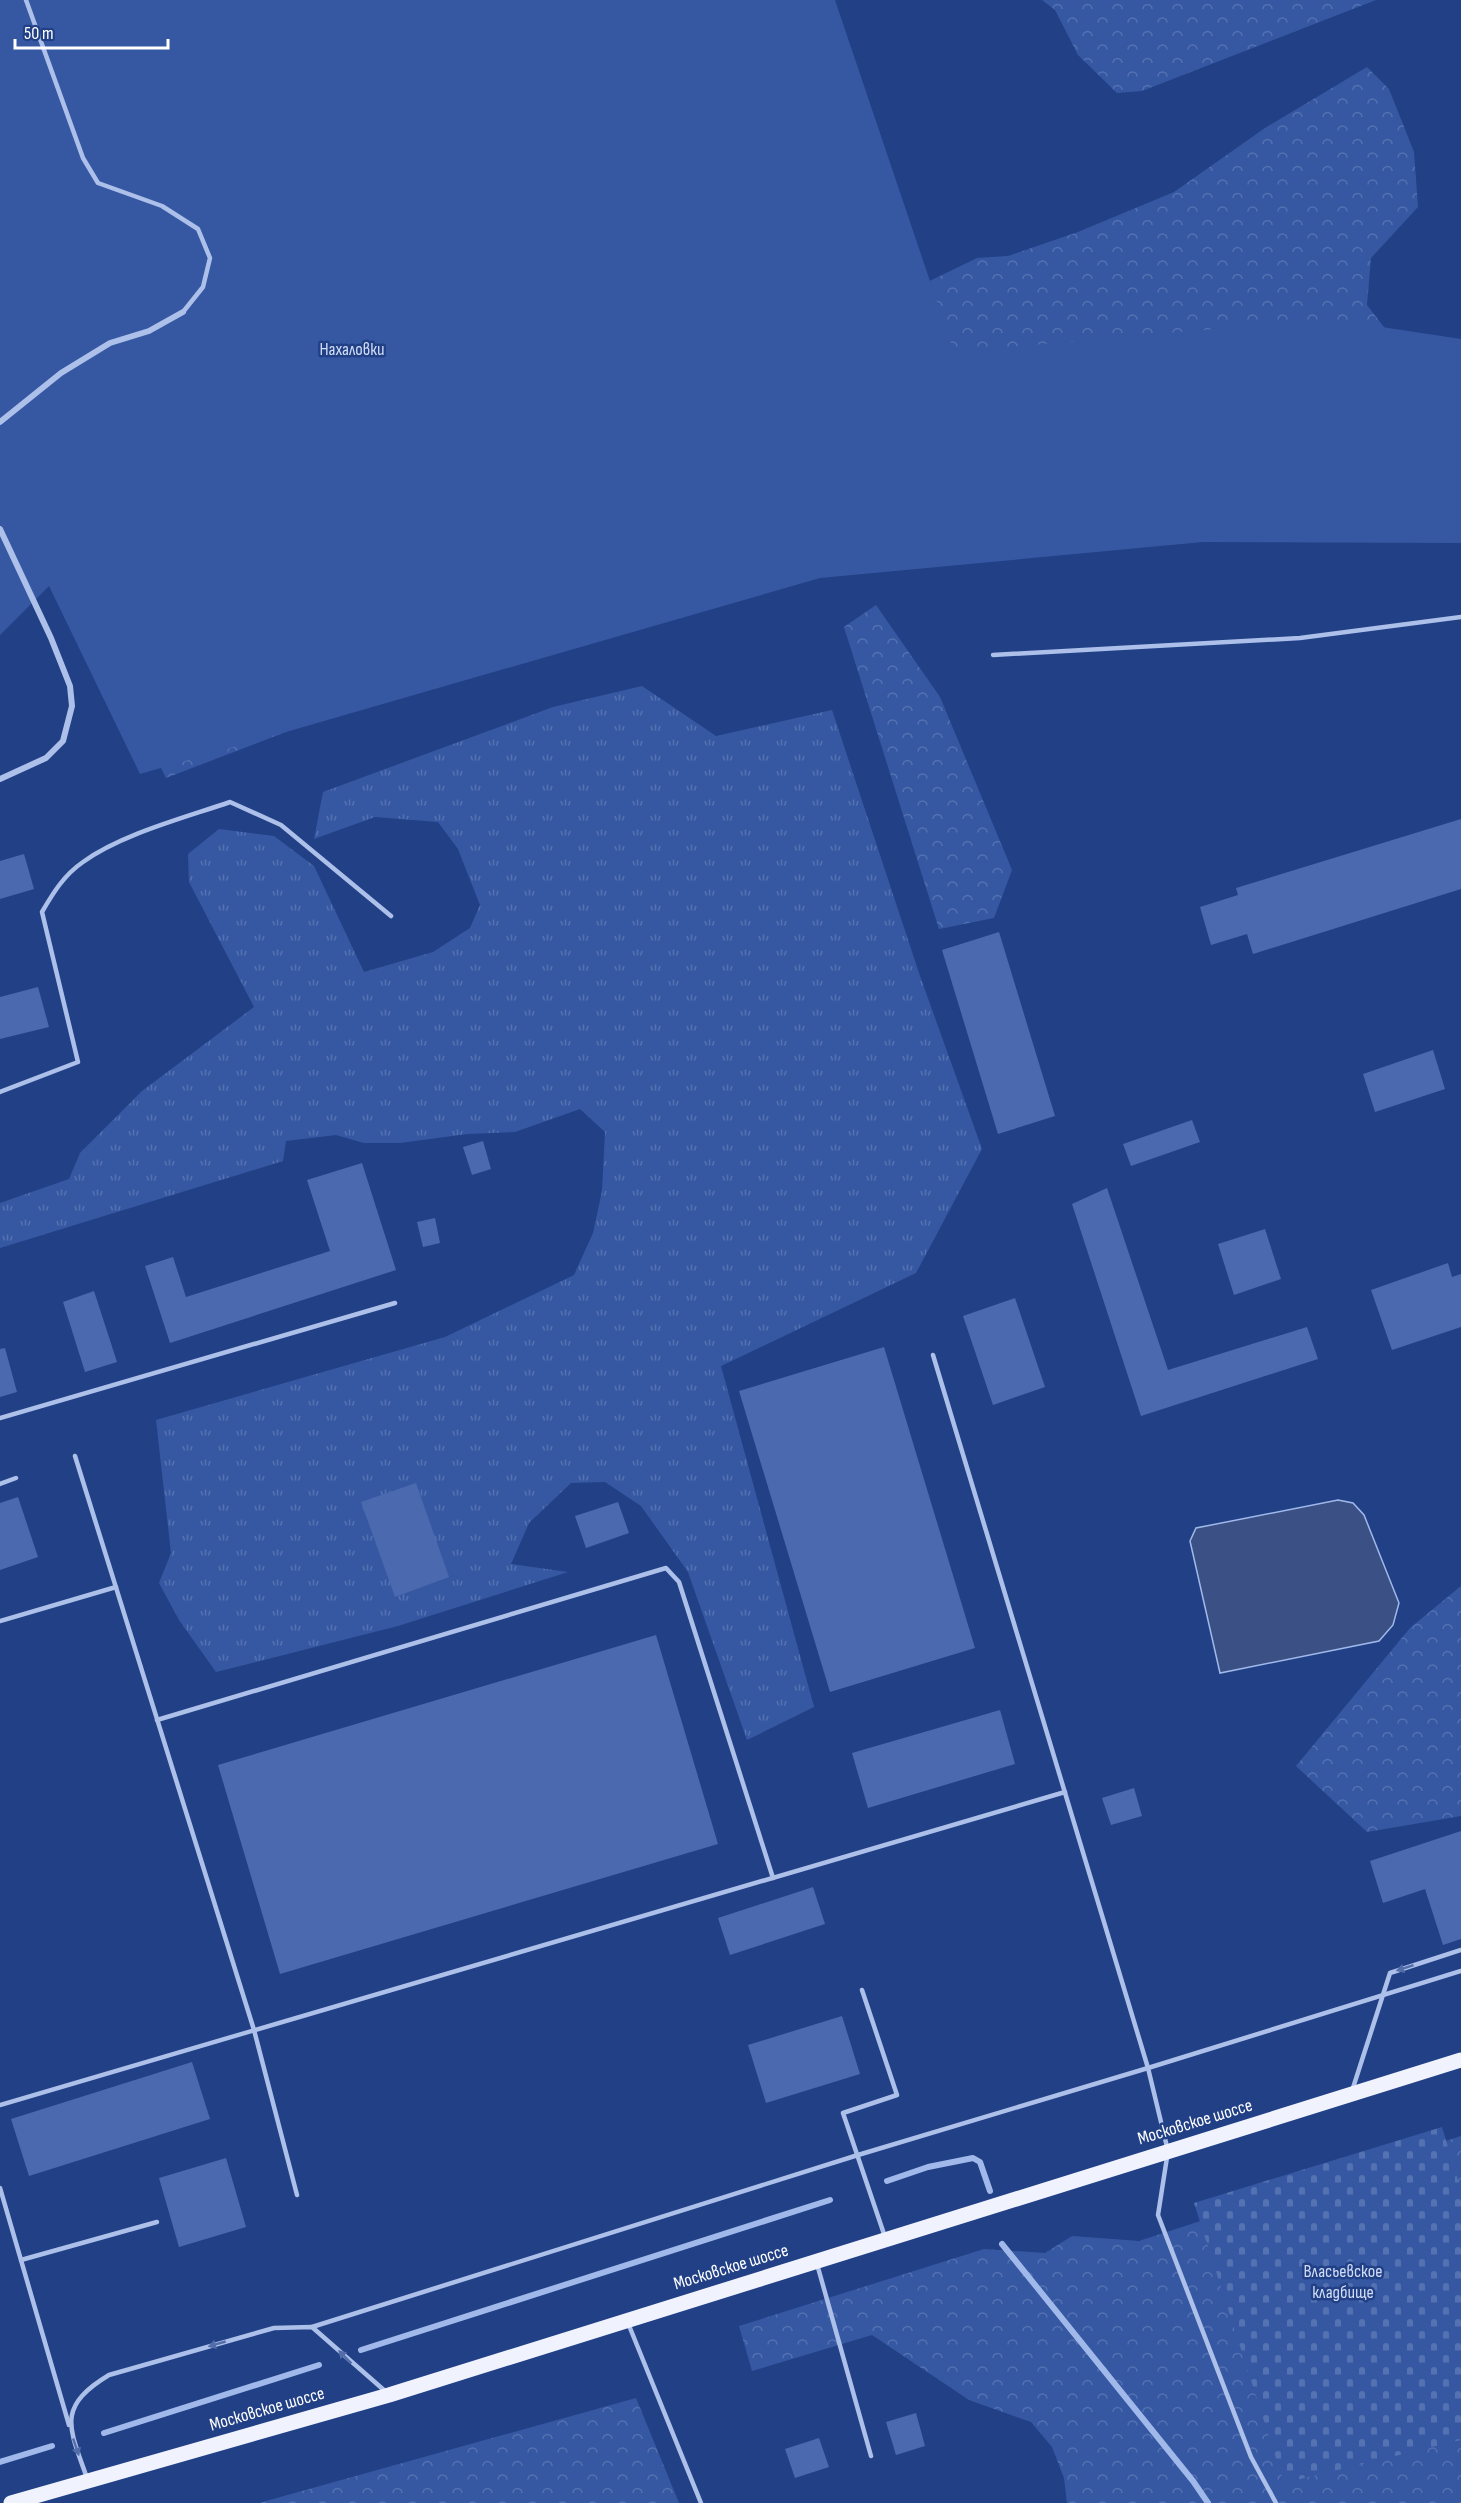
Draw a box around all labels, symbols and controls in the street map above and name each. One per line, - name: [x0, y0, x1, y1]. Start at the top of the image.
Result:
- scale bar: [15, 12, 168, 50]
- text: 50 m: [24, 23, 54, 44]
- park label: Нахаловки: [319, 339, 385, 360]
- one-way arrow: [1396, 1964, 1414, 1973]
- street label: Московское шоссе: [1135, 2095, 1255, 2149]
- street label: Московское шоссе: [671, 2240, 791, 2294]
- park label: Власьевское кладбище: [1304, 2261, 1382, 2303]
- one-way arrow: [208, 2340, 226, 2349]
- one-way arrow: [338, 2350, 352, 2364]
- street label: Московское шоссе: [207, 2383, 327, 2435]
- one-way arrow: [72, 2439, 82, 2457]

